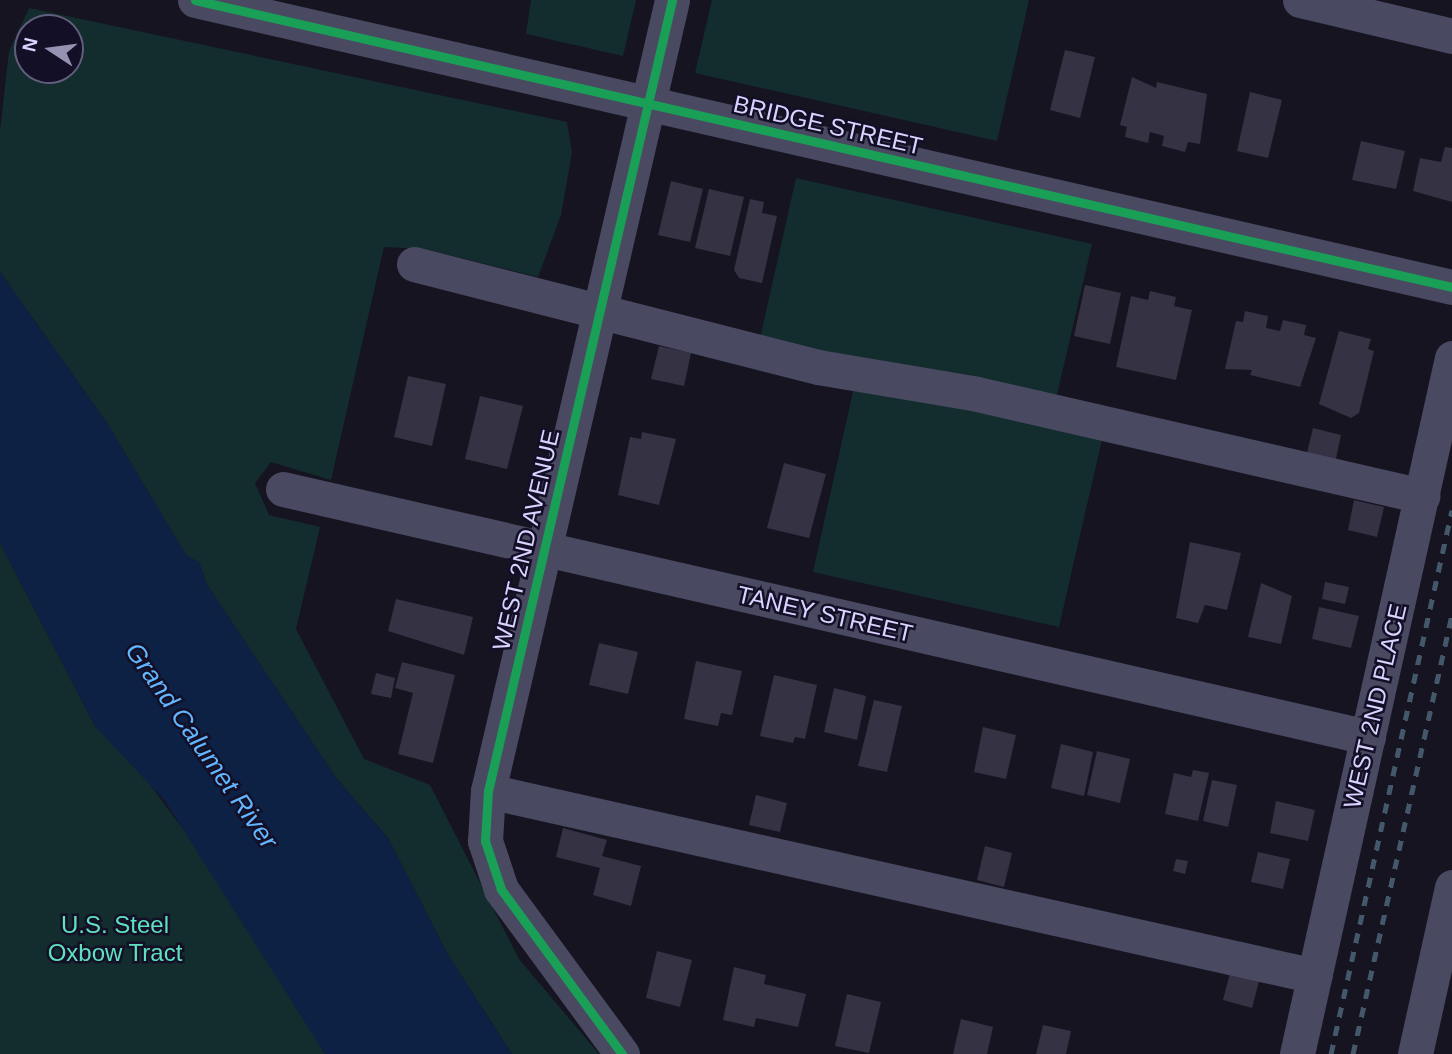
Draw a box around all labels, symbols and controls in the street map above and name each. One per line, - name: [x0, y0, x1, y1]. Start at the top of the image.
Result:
- north arrow: [14, 14, 84, 84]
- text: N: [18, 36, 42, 54]
- street label: BRIDGE STREET: [731, 89, 925, 161]
- street label: WEST 2ND AVENUE: [486, 426, 566, 654]
- street label: TANEY STREET: [734, 580, 916, 648]
- street label: WEST 2ND PLACE: [1337, 601, 1413, 811]
- water label: Grand Calumet River: [118, 637, 284, 855]
- park label: U.S. Steel Oxbow Tract: [47, 911, 183, 967]

